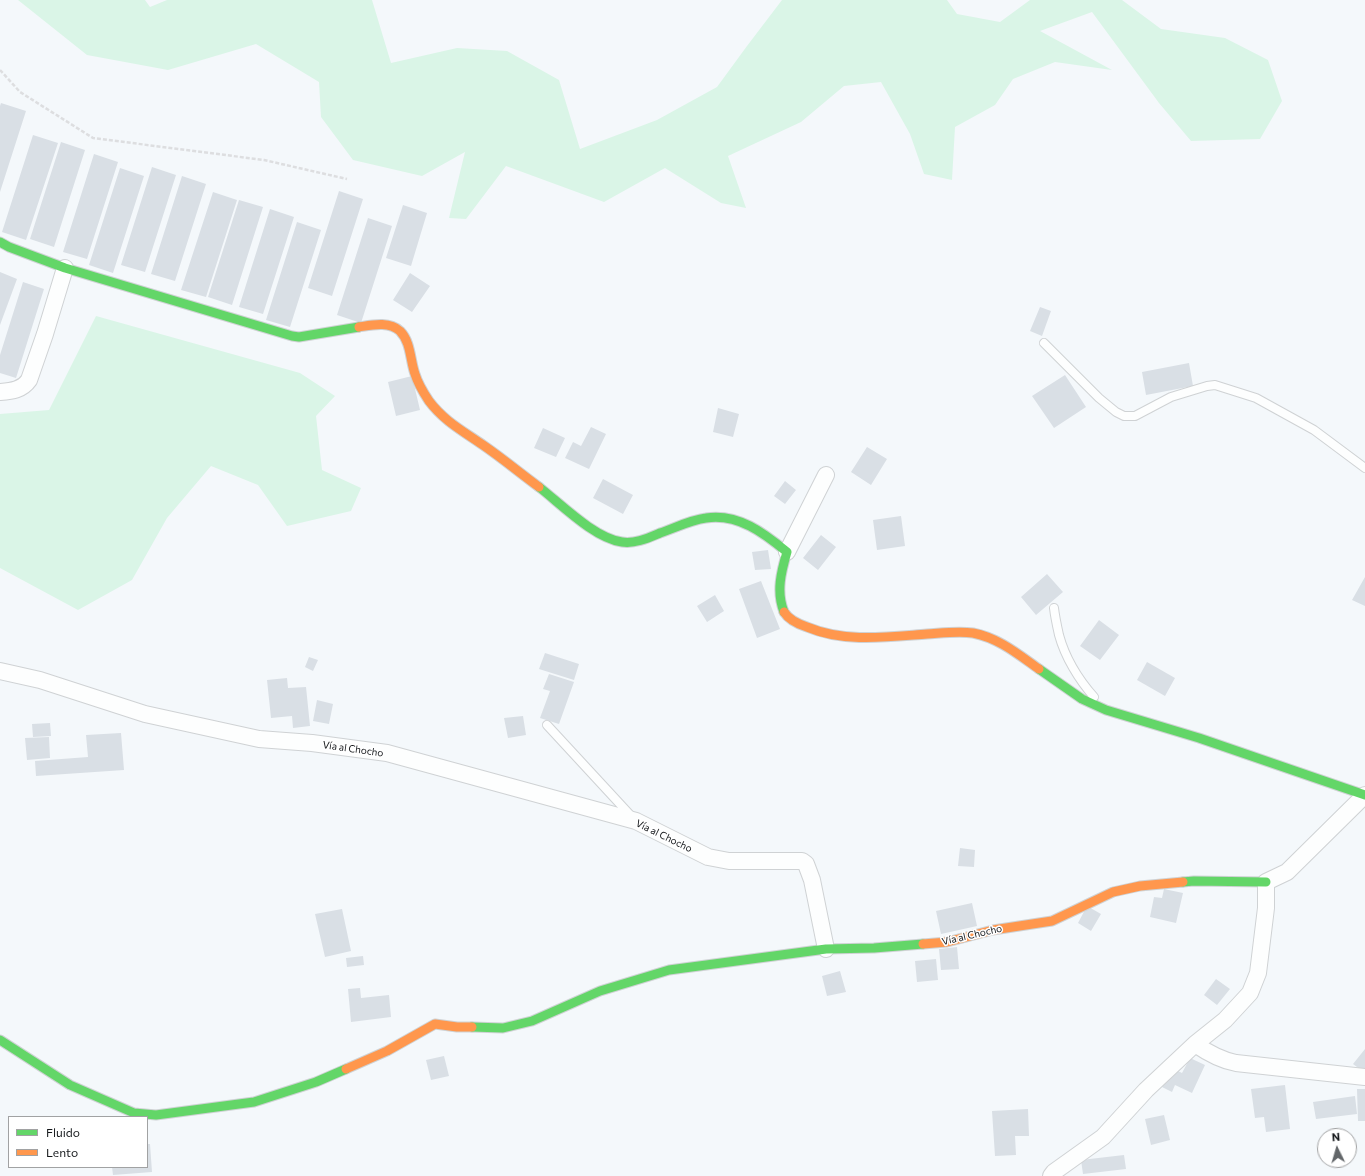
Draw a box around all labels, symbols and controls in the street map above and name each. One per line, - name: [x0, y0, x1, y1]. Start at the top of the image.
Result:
- street label: Vía al Chocho: [322, 739, 384, 759]
- street label: Vía al Chocho: [634, 817, 694, 855]
- street label: Vía al Chocho: [941, 922, 1003, 948]
- legend: [8, 1116, 148, 1168]
- text: Fluido: [46, 1125, 80, 1139]
- north arrow: [1317, 1128, 1357, 1168]
- text: N: [1331, 1130, 1341, 1143]
- text: Lento: [46, 1145, 78, 1159]

